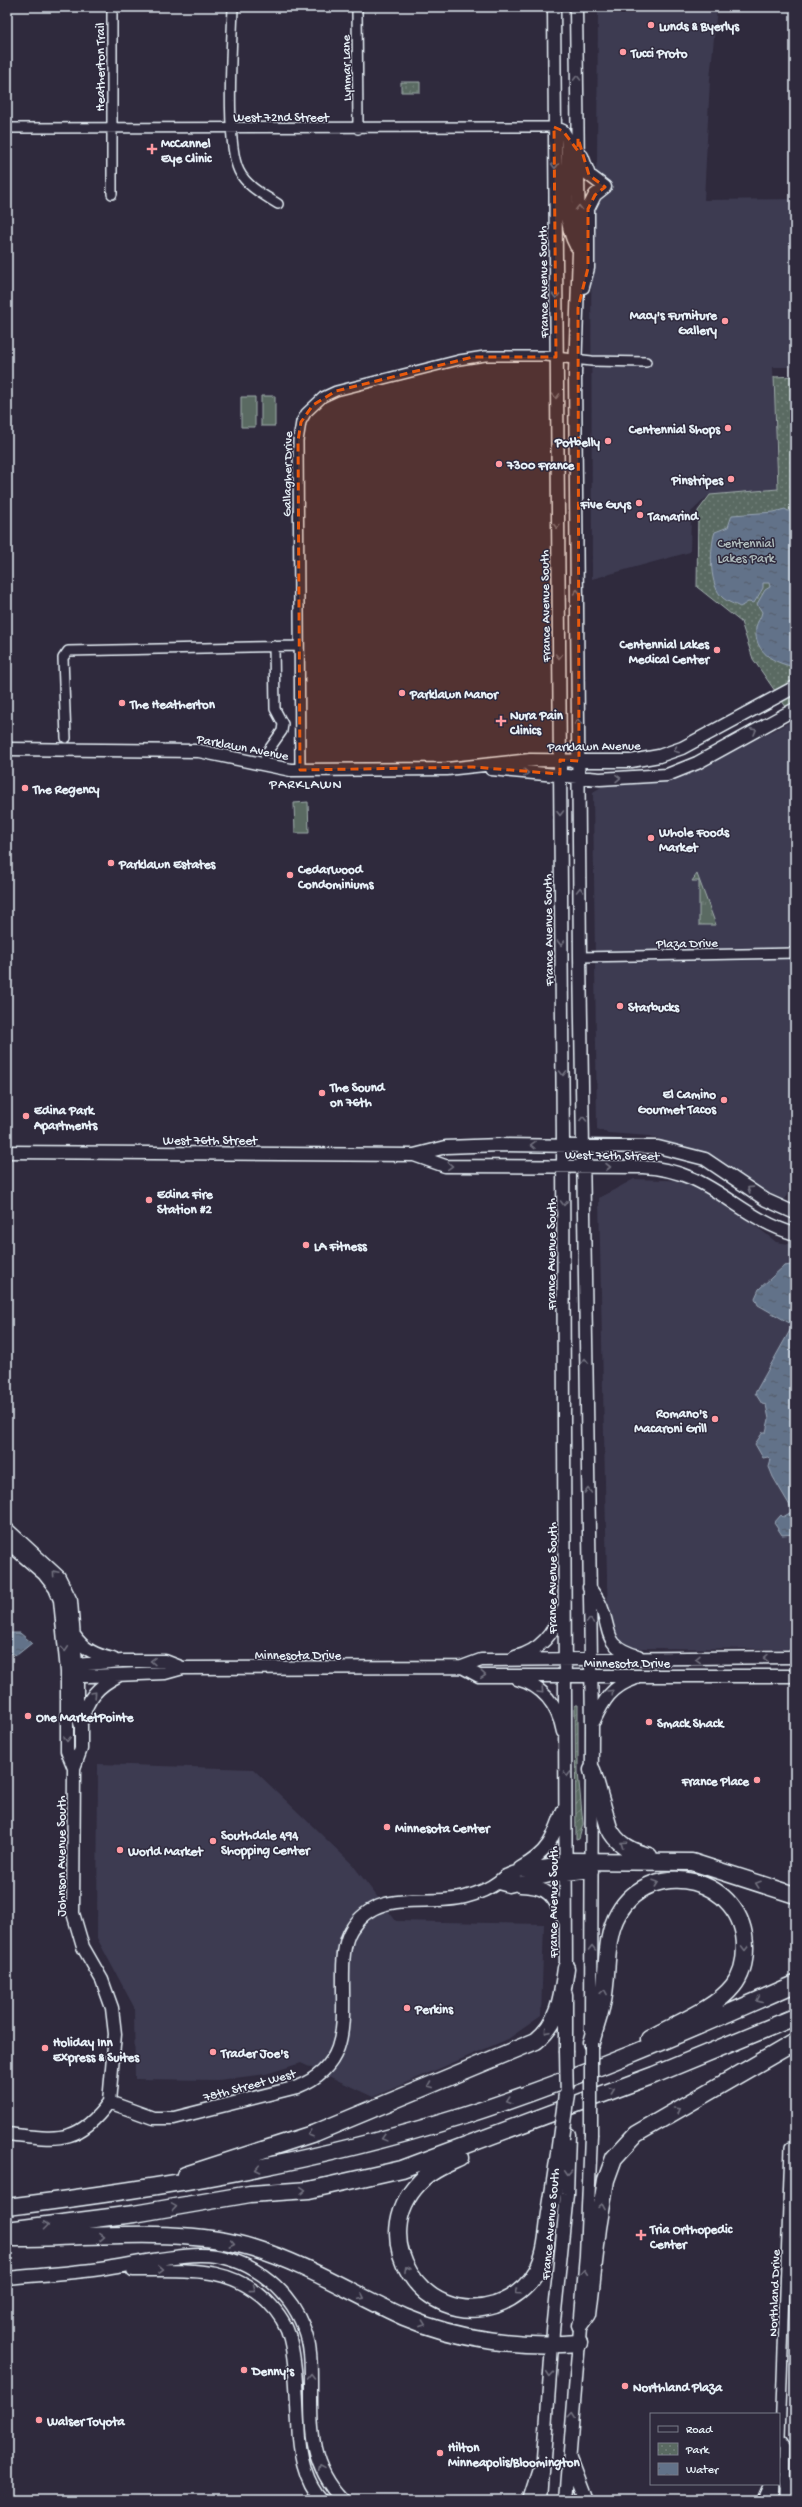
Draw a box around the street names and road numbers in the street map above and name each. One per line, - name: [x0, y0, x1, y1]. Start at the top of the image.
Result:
- street label: Heatherton Trail: [94, 22, 109, 111]
- street label: Lynmar Lane: [339, 34, 356, 101]
- street label: West 72nd Street: [233, 111, 330, 126]
- street label: France Avenue South: [536, 226, 553, 339]
- street label: Gallagher Drive: [280, 431, 297, 517]
- street label: France Avenue South: [538, 550, 555, 663]
- street label: Parklawn Avenue: [194, 732, 290, 765]
- street label: Parklawn Avenue: [546, 739, 641, 756]
- street label: France Avenue South: [541, 874, 558, 987]
- street label: Plaza Drive: [655, 936, 718, 953]
- street label: West 76th Street: [163, 1134, 259, 1149]
- street label: West 76th Street: [565, 1148, 661, 1165]
- street label: France Avenue South: [545, 1198, 560, 1311]
- street label: France Avenue South: [546, 1522, 561, 1635]
- street label: Minnesota Drive: [255, 1649, 341, 1664]
- street label: Minnesota Drive: [584, 1657, 670, 1672]
- street label: Johnson Avenue South: [55, 1796, 70, 1916]
- street label: France Avenue South: [547, 1846, 562, 1959]
- street label: 78th Street West: [201, 2066, 299, 2106]
- street label: France Avenue South: [539, 2168, 564, 2282]
- street label: Northland Drive: [766, 2249, 785, 2337]

